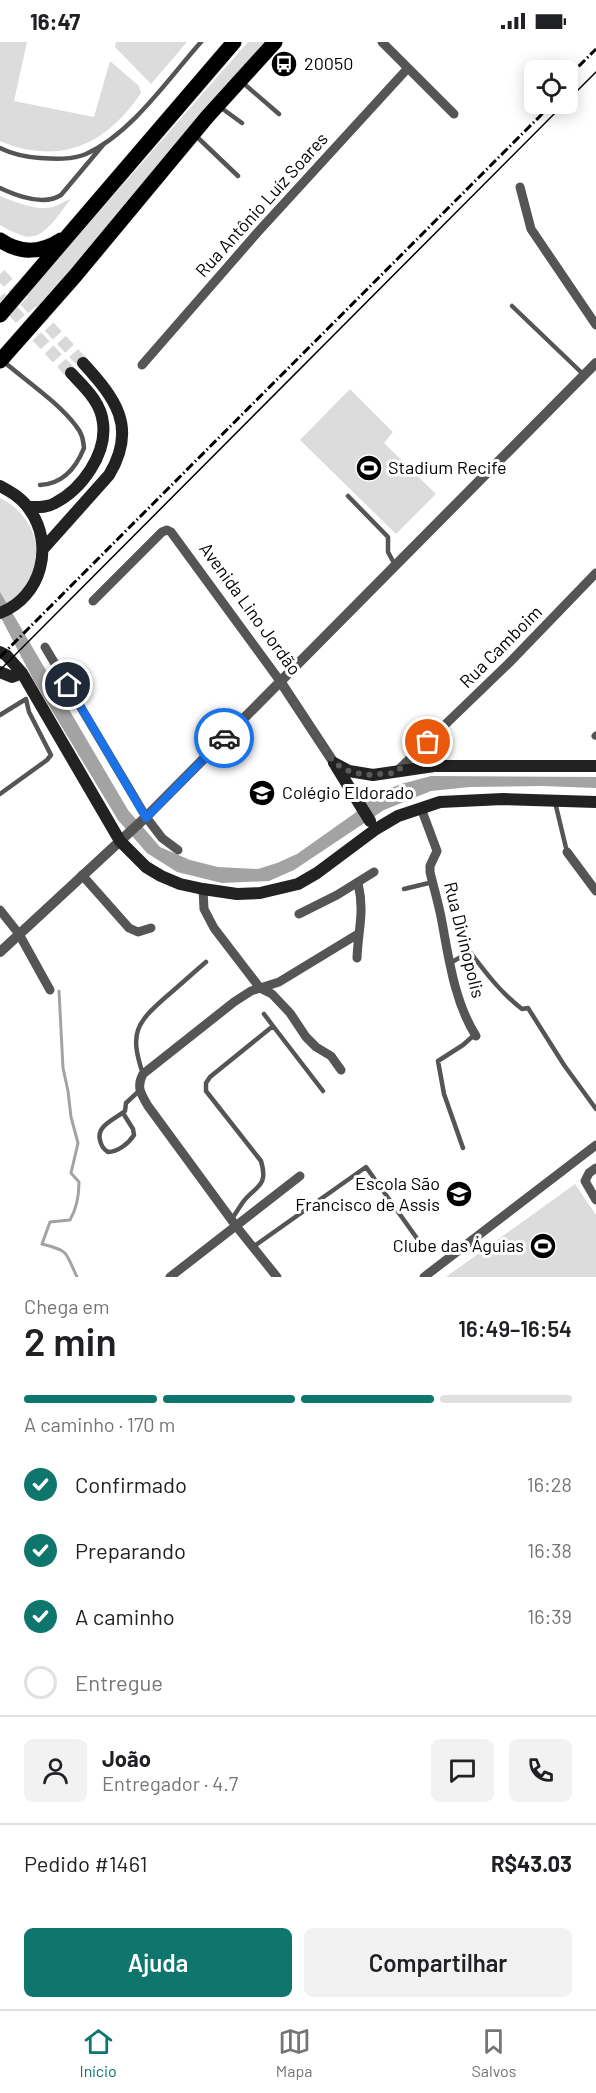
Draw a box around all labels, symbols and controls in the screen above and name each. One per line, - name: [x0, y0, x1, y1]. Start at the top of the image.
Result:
- text: 16:47: [30, 8, 80, 34]
- bus stop icon: 20050: [269, 49, 299, 79]
- place label: 20050: [304, 52, 353, 74]
- map controls: [524, 60, 578, 114]
- button: locate: [524, 60, 578, 114]
- street label: Rua Antônio Luíz Soares: [190, 127, 332, 281]
- sports icon: Stadium Recife: [354, 453, 384, 483]
- place label: Stadium Recife: [388, 456, 506, 478]
- street label: Avenida Lino Jordão: [195, 538, 306, 679]
- street label: Rua Camboim: [455, 601, 546, 692]
- pin: [42, 659, 93, 710]
- icon: home: [51, 668, 84, 701]
- courier: [194, 708, 254, 768]
- pin: [402, 716, 453, 767]
- icon: car: [208, 722, 241, 755]
- icon: bag: [411, 725, 444, 758]
- school or university icon: Colégio Eldorado: [247, 778, 277, 808]
- place label: Colégio Eldorado: [282, 781, 414, 803]
- street label: Rua Divinopolis: [440, 880, 490, 1000]
- place label: Escola São Francisco de Assis: [295, 1172, 440, 1215]
- school or university icon: Escola São Francisco de Assis: [444, 1179, 474, 1209]
- sports icon: Clube das Águias: [528, 1231, 558, 1261]
- place label: Clube das Águias: [393, 1234, 524, 1256]
- text: Chega em: [24, 1294, 110, 1318]
- text: 16:49–16:54: [458, 1315, 572, 1341]
- text: 2 min: [24, 1317, 117, 1364]
- text: A caminho · 170 m: [24, 1412, 175, 1436]
- icon: check: [24, 1468, 57, 1501]
- text: Confirmado: [75, 1471, 187, 1497]
- text: 16:28: [527, 1472, 572, 1496]
- icon: check: [24, 1534, 57, 1567]
- text: Preparando: [75, 1537, 186, 1563]
- text: 16:38: [527, 1538, 572, 1562]
- icon: check: [24, 1600, 57, 1633]
- text: A caminho: [75, 1603, 175, 1629]
- text: 16:39: [527, 1604, 572, 1628]
- text: Entregue: [75, 1669, 163, 1695]
- button: person: [24, 1739, 87, 1802]
- button: chat: [431, 1739, 494, 1802]
- button: phone: [509, 1739, 572, 1802]
- text: João: [102, 1745, 151, 1771]
- text: Entregador · 4.7: [102, 1771, 238, 1795]
- text: Pedido #1461: [24, 1850, 147, 1876]
- text: R$43.03: [491, 1850, 572, 1876]
- button: Ajuda: [24, 1928, 292, 1997]
- button: Compartilhar: [304, 1928, 572, 1997]
- tab: Início: [80, 2025, 117, 2080]
- tab: Mapa: [276, 2025, 312, 2080]
- tab: Salvos: [472, 2025, 516, 2080]

